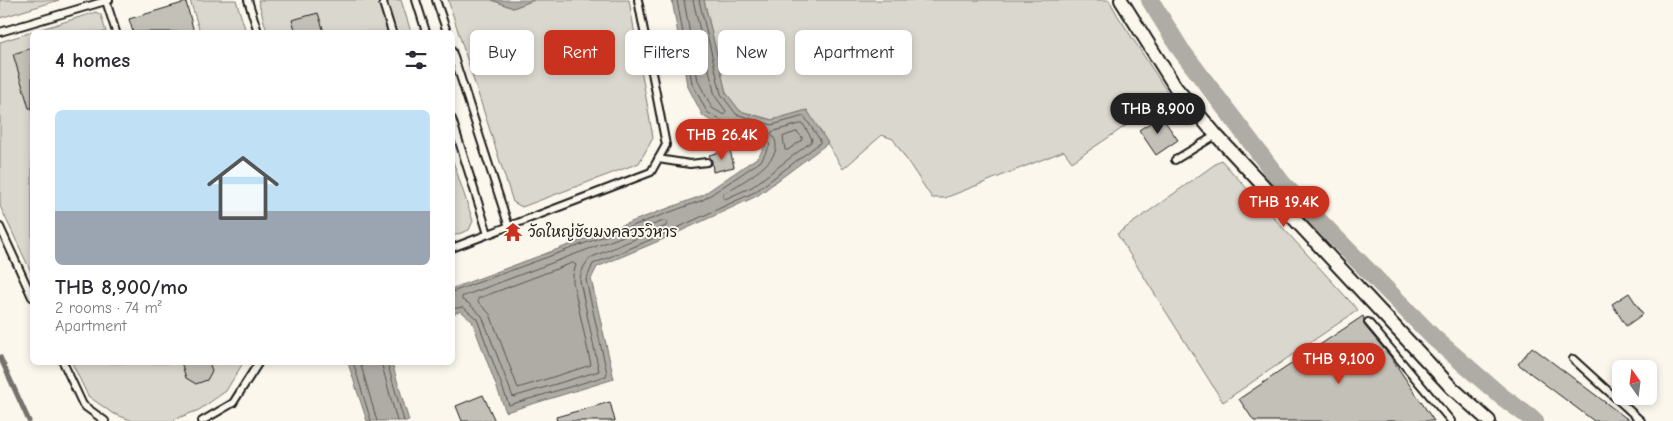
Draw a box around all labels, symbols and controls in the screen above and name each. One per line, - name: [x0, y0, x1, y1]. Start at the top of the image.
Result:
- chip: Buy: [470, 30, 534, 75]
- chip: Rent: [544, 30, 615, 75]
- chip: Filters: [625, 30, 708, 75]
- chip: New: [718, 30, 785, 75]
- chip: Apartment: [795, 30, 912, 75]
- icon: filters: [402, 46, 430, 74]
- text: 4 homes: [55, 48, 130, 72]
- pin: THB 8,900: [1101, 92, 1215, 135]
- text: THB 8,900: [1121, 100, 1195, 118]
- pin: THB 26.4K: [665, 119, 779, 161]
- text: THB 26.4K: [686, 126, 758, 144]
- icon: home: [198, 143, 288, 233]
- pin: THB 19.4K: [1227, 186, 1341, 228]
- text: THB 19.4K: [1249, 193, 1319, 211]
- temple icon: วัดใหญ่ชัยมงคลวรวิหาร: [502, 221, 524, 243]
- place label: วัดใหญ่ชัยมงคลวรวิหาร: [528, 222, 677, 241]
- text: THB 8,900/mo: [55, 275, 188, 299]
- text: 2 rooms · 74 m²: [55, 299, 162, 317]
- text: Apartment: [55, 317, 127, 335]
- pin: THB 9,100: [1282, 342, 1396, 385]
- text: THB 9,100: [1303, 350, 1375, 368]
- north arrow: [1612, 360, 1658, 405]
- map controls: [1612, 360, 1657, 405]

